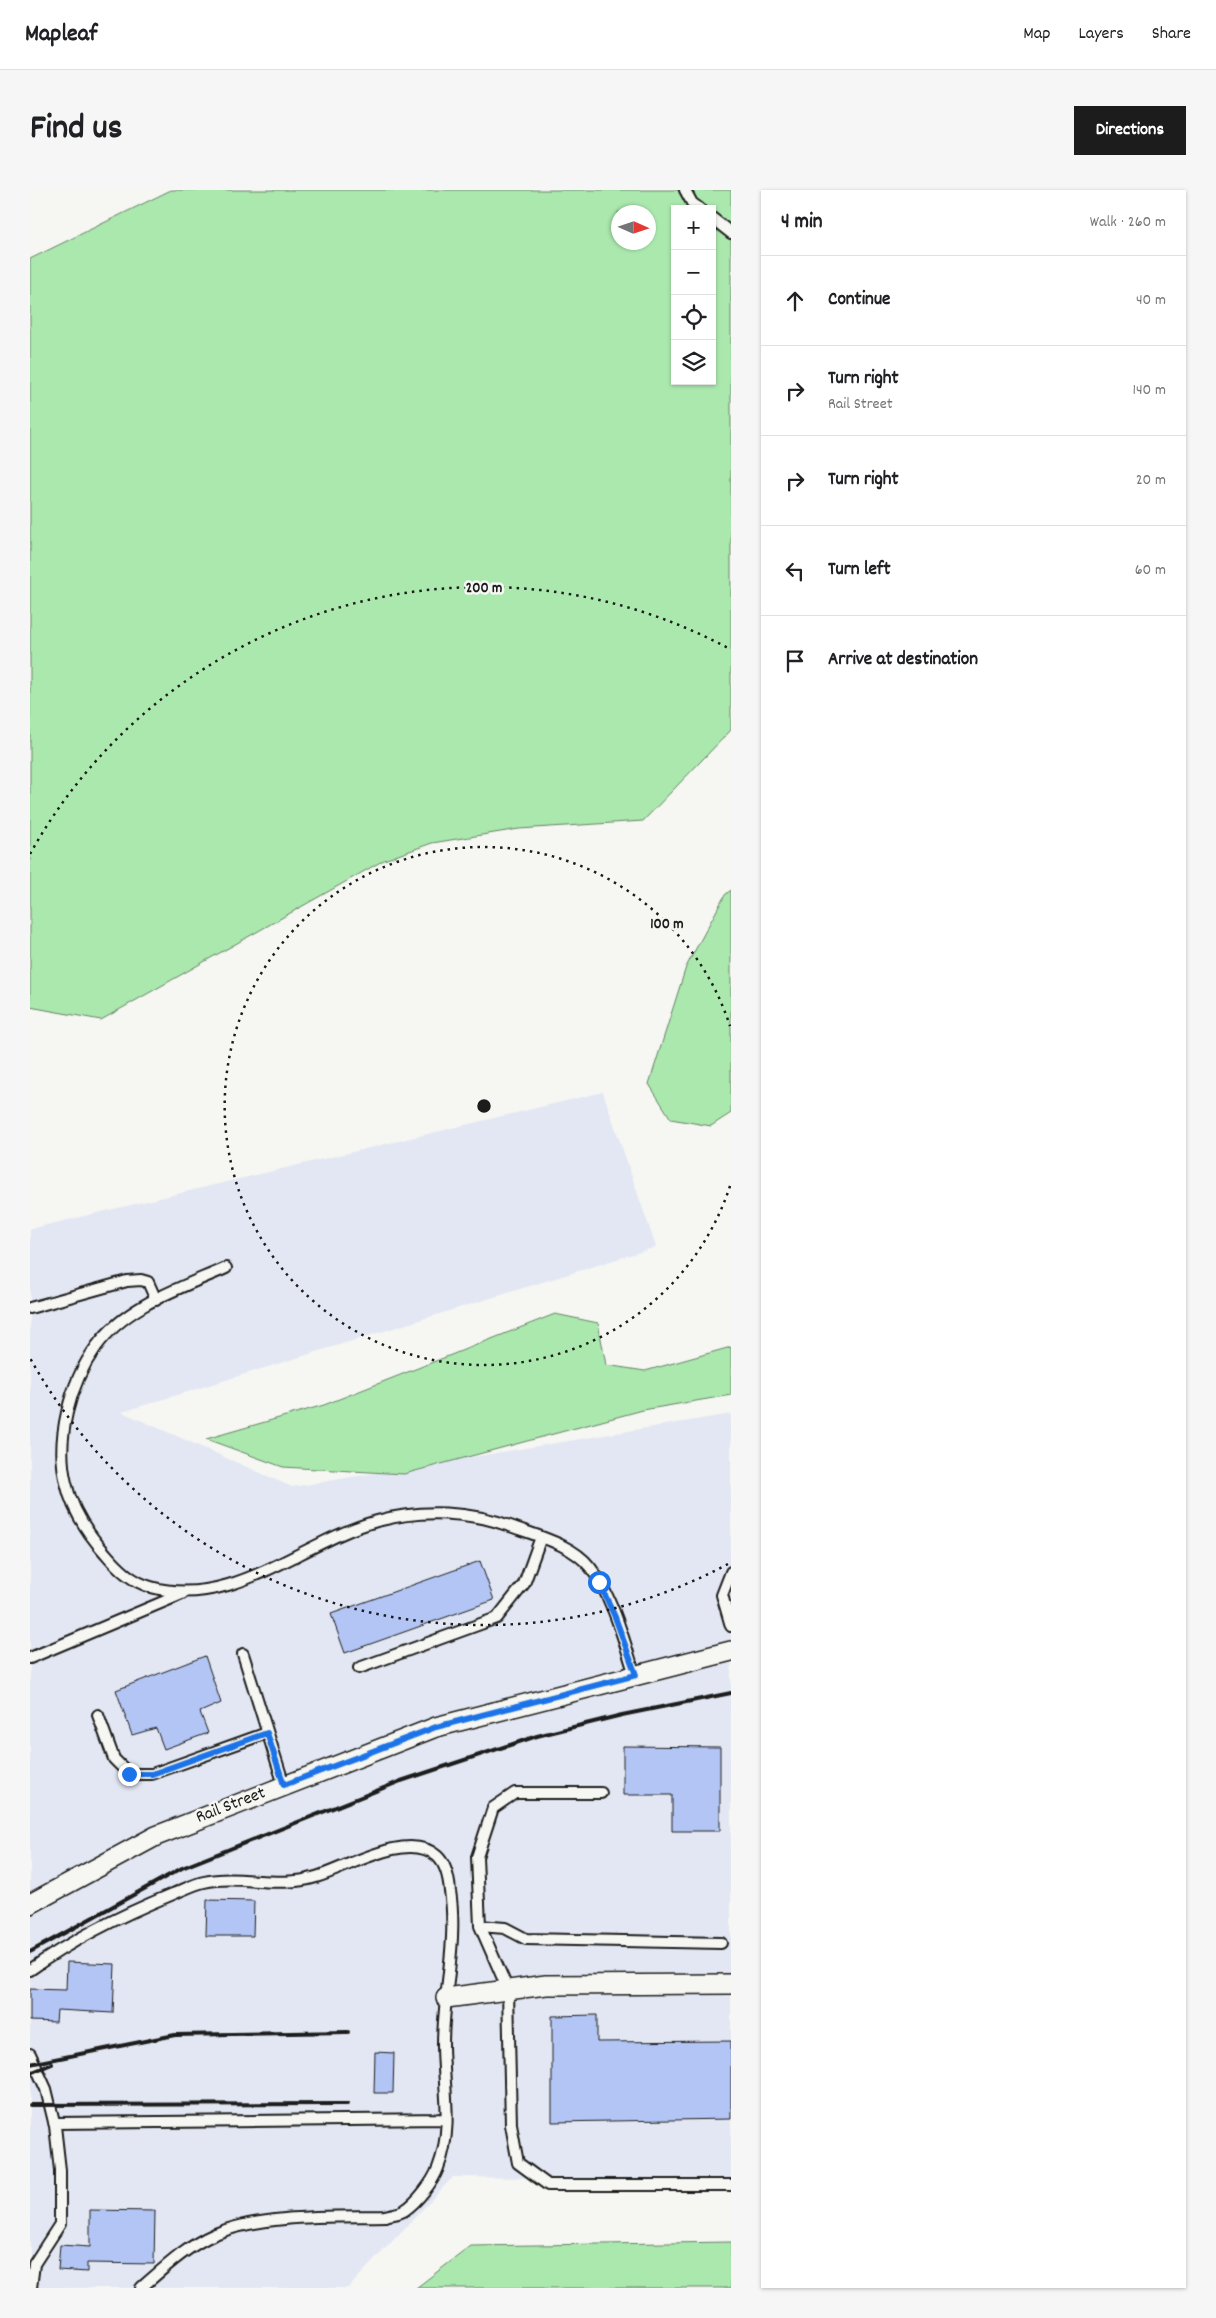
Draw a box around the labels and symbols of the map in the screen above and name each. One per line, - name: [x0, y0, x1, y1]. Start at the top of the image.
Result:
- north arrow: [611, 205, 656, 250]
- text: 200 m: [466, 578, 502, 600]
- text: 100 m: [650, 914, 684, 936]
- centre of rings: [475, 1097, 493, 1115]
- route start: [588, 1571, 611, 1594]
- route end: [118, 1763, 141, 1786]
- street label: Rail Street: [193, 1781, 270, 1831]

